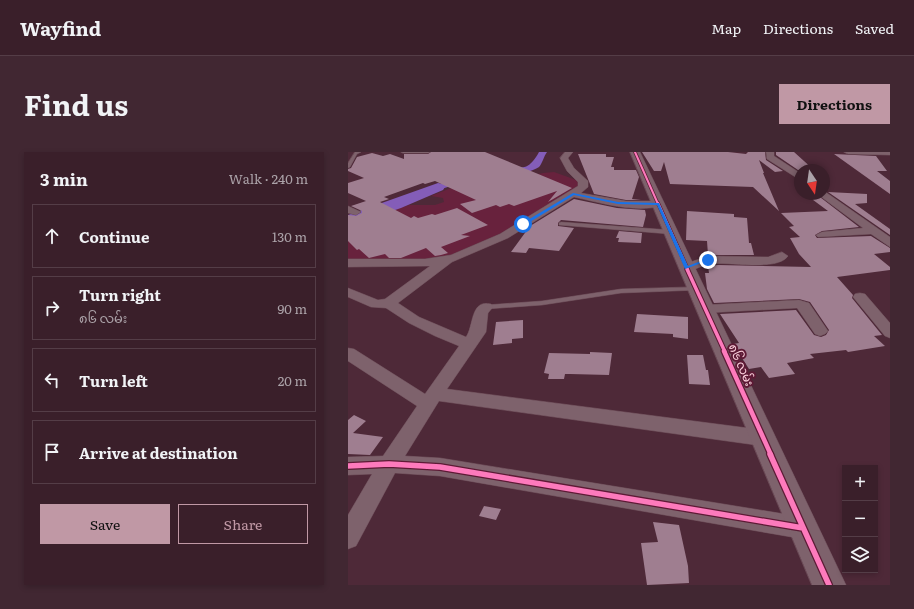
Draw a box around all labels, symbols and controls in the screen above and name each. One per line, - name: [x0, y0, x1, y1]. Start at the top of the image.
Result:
- text: Wayfind: [20, 14, 101, 42]
- text: Map: [711, 18, 741, 38]
- text: Directions: [763, 18, 833, 38]
- text: Saved: [855, 18, 894, 38]
- text: Find us: [24, 83, 128, 125]
- button: Directions: [779, 84, 890, 124]
- north arrow: [794, 164, 830, 200]
- text: 3 min: [40, 166, 88, 191]
- text: Walk · 240 m: [229, 169, 308, 188]
- route start: [514, 215, 532, 233]
- icon: ahead: [41, 225, 63, 247]
- text: Continue: [79, 225, 149, 248]
- text: 130 m: [272, 227, 307, 246]
- route end: [699, 251, 717, 269]
- text: Turn right: [79, 283, 161, 306]
- icon: right: [41, 297, 63, 319]
- text: 90 m: [277, 299, 307, 318]
- text: ၈၆ လမ်း: [79, 308, 127, 327]
- street label: ၈၆ လမ်း: [725, 341, 759, 389]
- icon: left: [41, 369, 63, 391]
- text: Turn left: [79, 369, 148, 392]
- text: 20 m: [278, 371, 307, 390]
- icon: arrive: [41, 441, 63, 463]
- text: Arrive at destination: [79, 441, 238, 464]
- map controls: [842, 465, 878, 573]
- button: +: [842, 465, 878, 501]
- button: −: [842, 501, 878, 537]
- button: Save: [40, 504, 170, 544]
- button: Share: [178, 504, 308, 544]
- button: layers: [842, 537, 878, 573]

